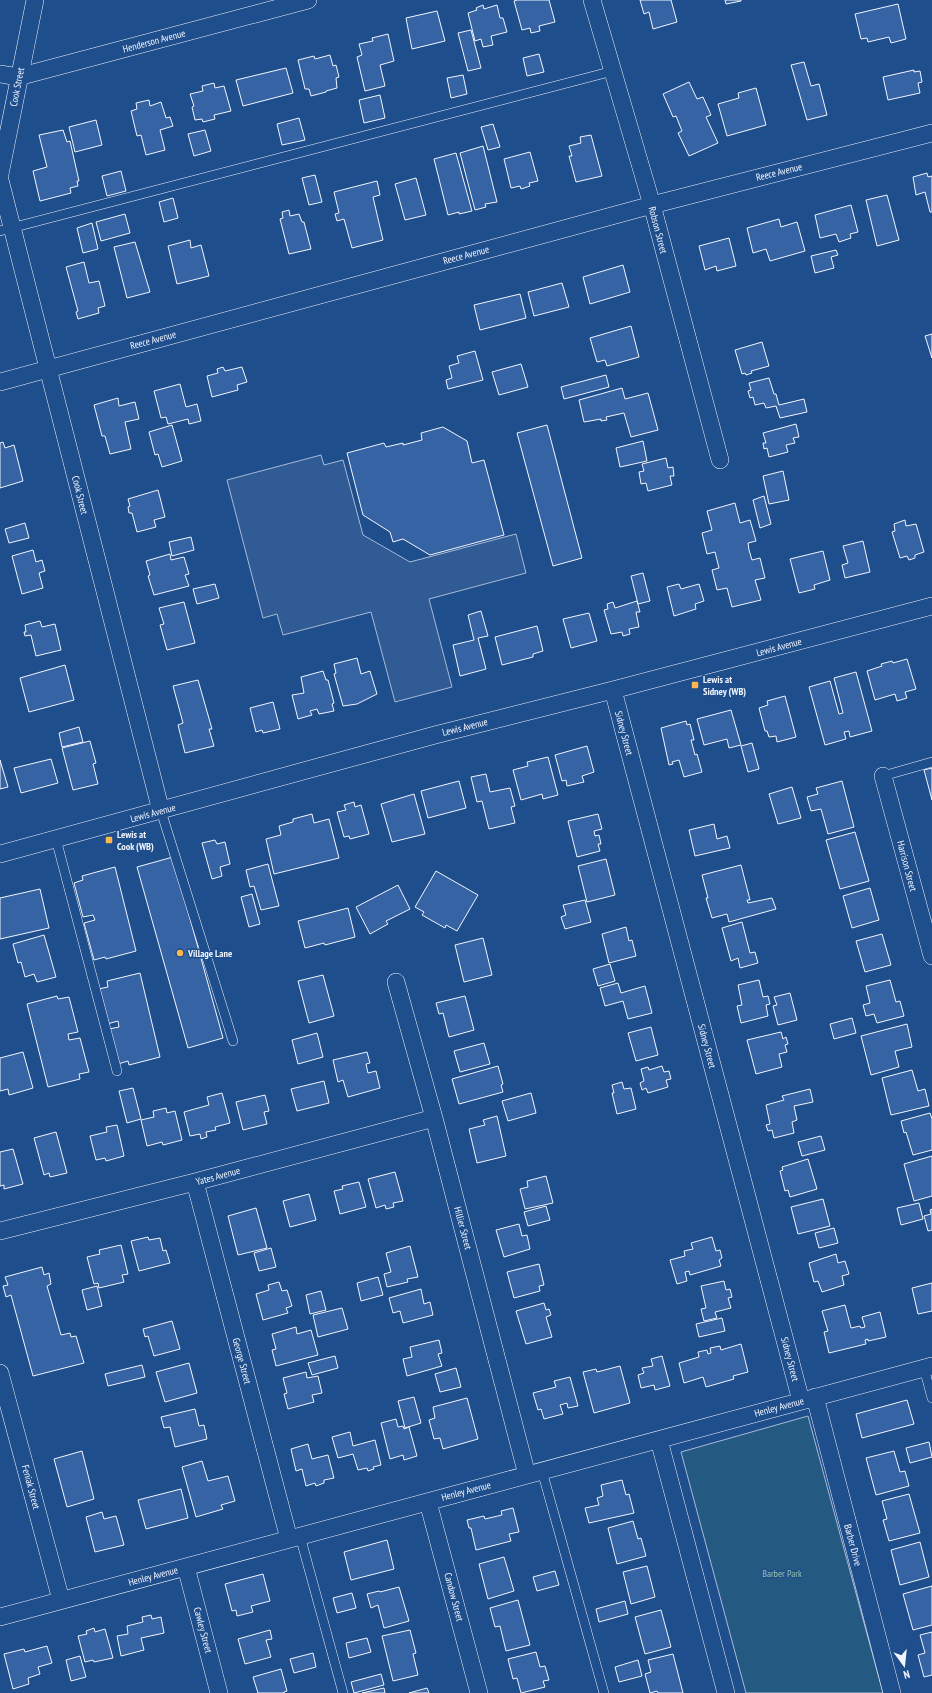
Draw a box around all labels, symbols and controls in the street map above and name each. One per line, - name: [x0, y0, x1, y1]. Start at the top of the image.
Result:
- street label: Henderson Avenue: [121, 26, 187, 56]
- street label: Cook Street: [7, 66, 27, 108]
- street label: Reece Avenue: [755, 160, 803, 184]
- street label: Robson Street: [646, 205, 671, 255]
- street label: Reece Avenue: [442, 243, 490, 267]
- street label: Reece Avenue: [129, 328, 177, 352]
- street label: Cook Street: [69, 474, 91, 516]
- street label: Lewis Avenue: [755, 635, 803, 659]
- place label: Lewis at Sidney (WB): [703, 673, 746, 698]
- marker: Lewis at Sidney (WB): [690, 680, 700, 690]
- street label: Sidney Street: [612, 709, 636, 757]
- street label: Lewis Avenue: [441, 715, 489, 739]
- street label: Lewis Avenue: [129, 801, 177, 825]
- place label: Lewis at Cook (WB): [117, 828, 154, 853]
- marker: Lewis at Cook (WB): [104, 835, 114, 845]
- street label: Harrison Street: [894, 839, 920, 893]
- place label: Village Lane: [187, 947, 232, 960]
- marker: Village Lane: [175, 948, 185, 958]
- street label: Sidney Street: [695, 1022, 719, 1070]
- street label: Yates Avenue: [194, 1164, 242, 1188]
- street label: Hillier Street: [451, 1205, 475, 1251]
- street label: Sidney Street: [778, 1335, 802, 1383]
- street label: George Street: [230, 1336, 254, 1386]
- street label: Henley Avenue: [753, 1394, 805, 1420]
- street label: Feniak Street: [19, 1463, 43, 1511]
- street label: Henley Avenue: [440, 1478, 492, 1504]
- street label: Barber Drive: [841, 1523, 865, 1567]
- street label: Henley Avenue: [127, 1563, 179, 1589]
- park label: Barber Park: [762, 1567, 802, 1580]
- street label: Candow Street: [441, 1571, 467, 1623]
- street label: Cawley Street: [191, 1606, 215, 1655]
- north arrow: [884, 1645, 924, 1685]
- text: N: [902, 1667, 911, 1682]

